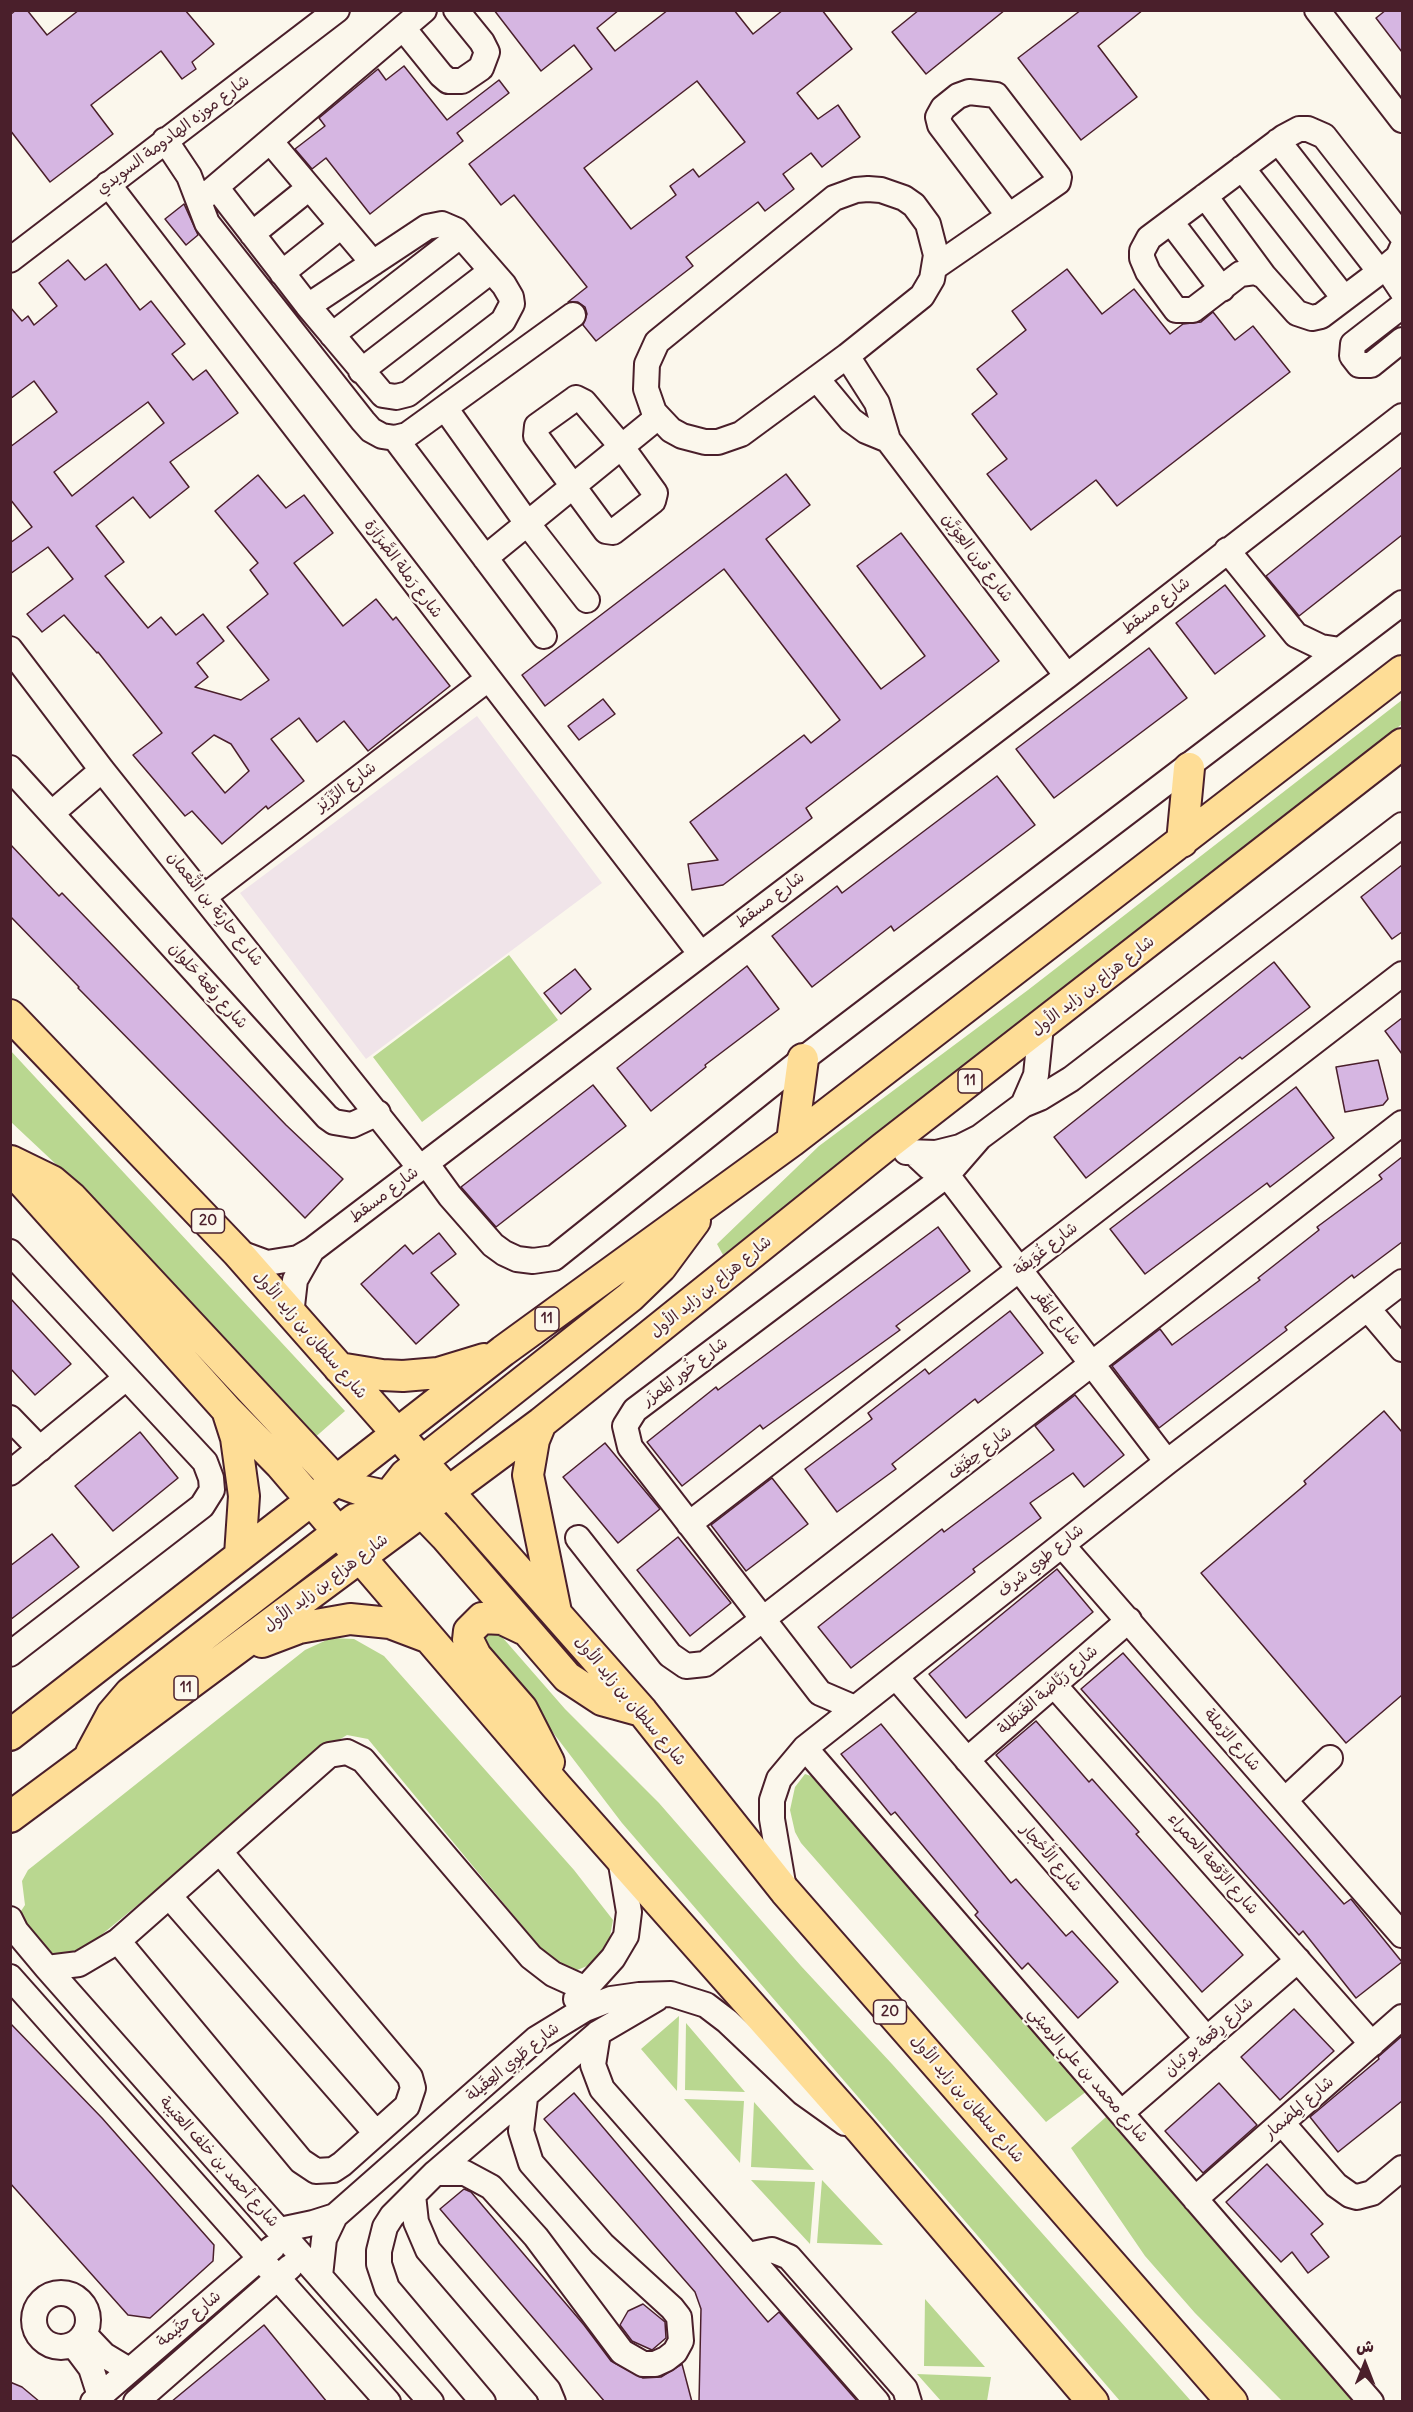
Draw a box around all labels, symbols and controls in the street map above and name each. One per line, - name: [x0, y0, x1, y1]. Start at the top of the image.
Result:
- street label: شارع موزه الهادومة السويدي: [93, 71, 253, 199]
- street label: شارع قرن العِوَيَّن: [937, 510, 1017, 606]
- street label: شارع رَملة الصَّرَارَة: [360, 516, 446, 622]
- street label: شارع مسقط: [1118, 573, 1194, 639]
- street label: شارع الرِّزَيْز: [312, 758, 380, 816]
- street label: شارع حارِثة بن النُّعمان: [163, 848, 267, 970]
- street label: شارع مسقط: [732, 868, 808, 932]
- street label: شارع هزاع بن زايد الأول: [1028, 932, 1158, 1040]
- street label: شارع رِقعة حَلوان: [164, 939, 252, 1033]
- road number: 11: [958, 1069, 982, 1093]
- street label: شارع مسقط: [346, 1163, 422, 1227]
- road number: 20: [192, 1209, 224, 1233]
- street label: شارع غُوَيفَة: [1010, 1218, 1082, 1280]
- street label: شارع هزاع بن زايد الأول: [646, 1232, 776, 1342]
- street label: شارع سلطان بن زايد الأول: [249, 1267, 371, 1403]
- street label: شارع المَقَر: [1029, 1287, 1085, 1349]
- road number: 11: [535, 1307, 559, 1331]
- street label: شارع خُور المَمزَر: [638, 1333, 732, 1411]
- street label: شارع حِفَيّف: [944, 1422, 1016, 1484]
- street label: شارع طوي شرف: [994, 1521, 1088, 1601]
- street label: شارع هزاع بن زايد الأول: [260, 1530, 392, 1636]
- street label: شارع سلطان بن زايد الأول: [570, 1632, 690, 1770]
- street label: شارع رَبَّاضة الغَنطَلة: [994, 1641, 1102, 1739]
- road number: 11: [174, 1676, 198, 1700]
- street label: شارع الرّملة: [1200, 1705, 1264, 1775]
- street label: شارع الرِّقعة الحمراء: [1164, 1809, 1262, 1919]
- street label: شارع الأَحْجار: [1016, 1820, 1086, 1896]
- street label: شارع رِقعة بو ثبان: [1161, 1993, 1257, 2081]
- road number: 20: [874, 2000, 906, 2024]
- street label: شارع محمد بن علي الرميثي: [1024, 2003, 1152, 2147]
- street label: شارع طَوِي العِقَيلة: [463, 2019, 563, 2105]
- street label: شارع سلطان بن زايد الأول: [906, 2031, 1028, 2167]
- street label: شارع المِضمار: [1260, 2072, 1338, 2144]
- street label: شارع أحمد بن خلف العتيبة: [155, 2093, 283, 2231]
- street label: شارع حثَيمة: [153, 2287, 225, 2351]
- north arrow: [1335, 2334, 1395, 2394]
- text: ش: [1356, 2336, 1374, 2356]

